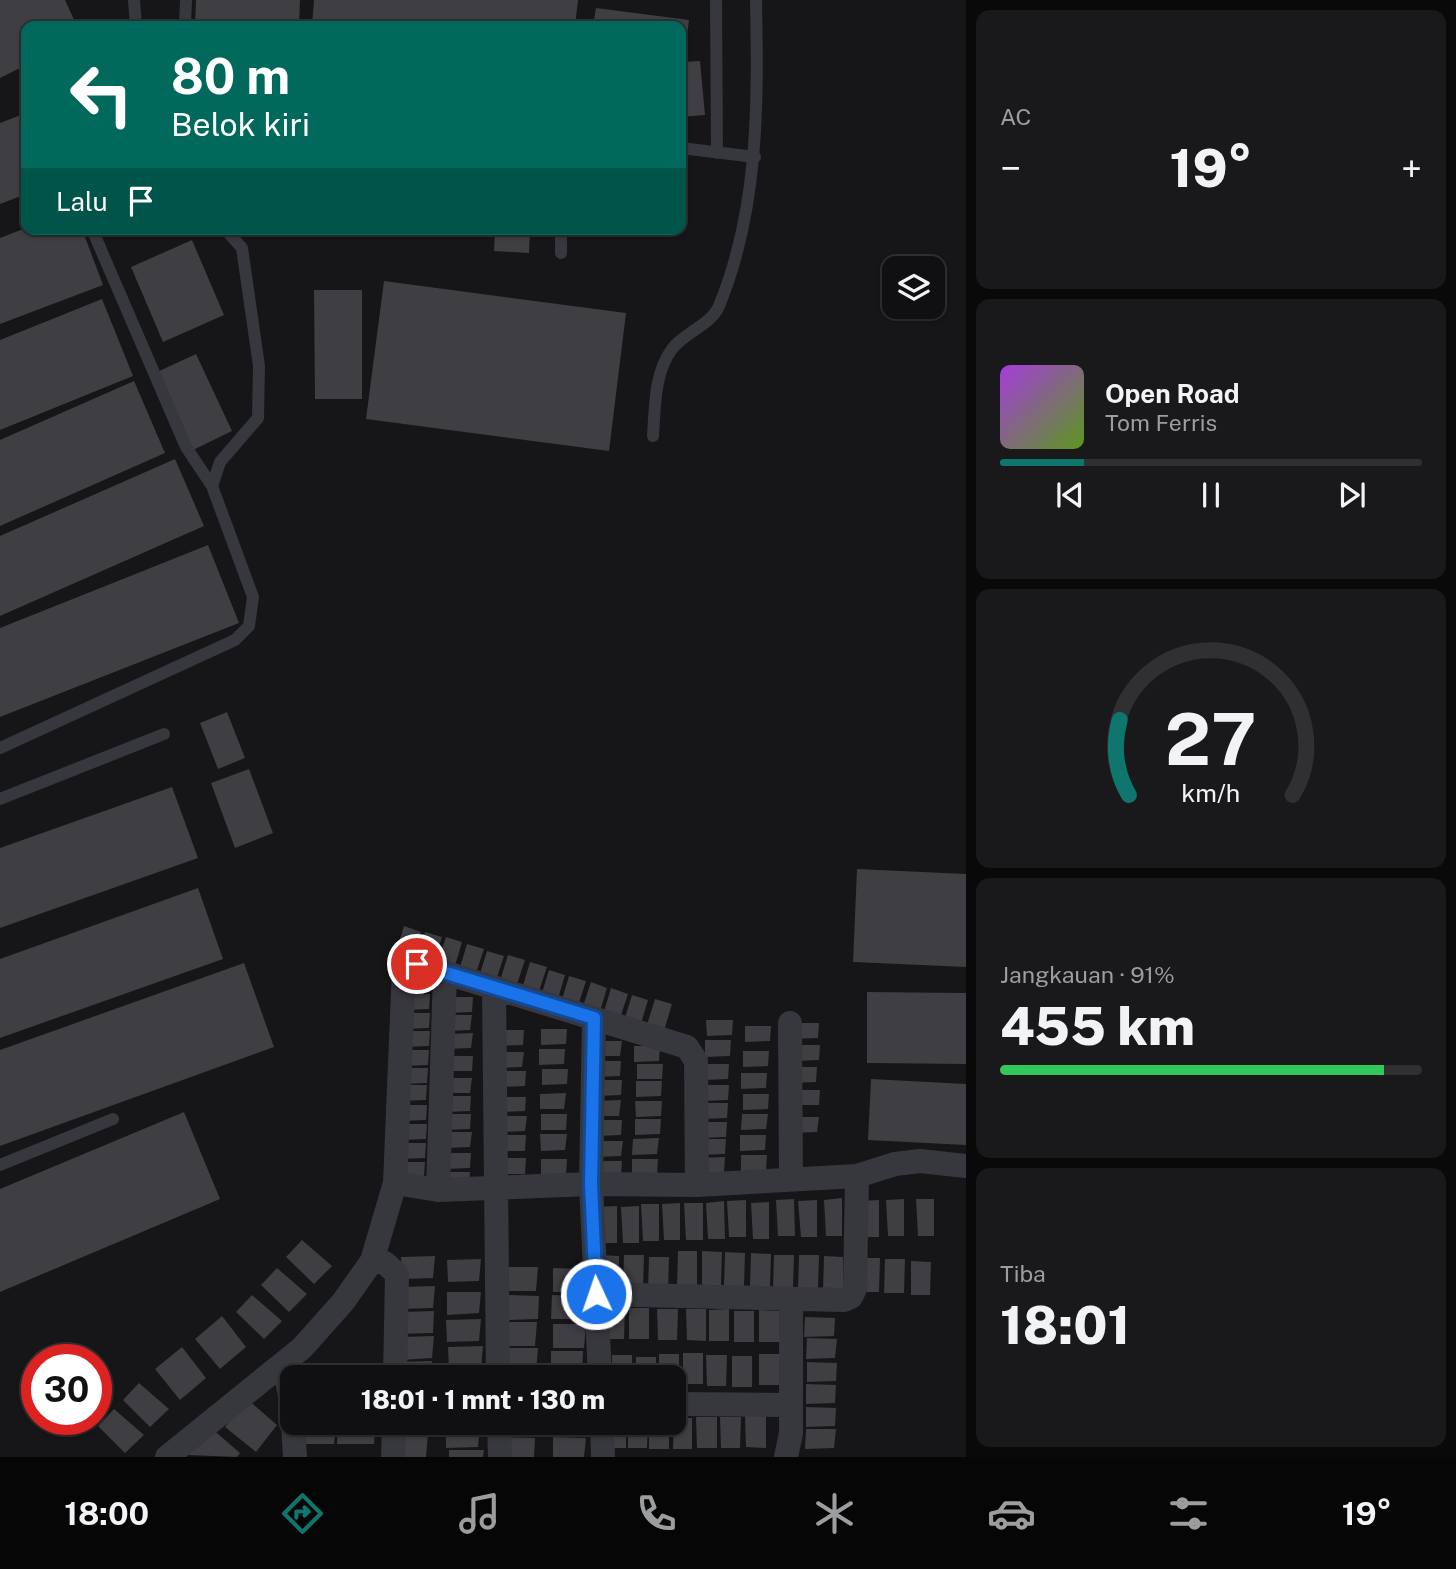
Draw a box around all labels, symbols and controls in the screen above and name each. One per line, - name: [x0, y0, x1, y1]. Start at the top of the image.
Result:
- text: 80 m: [171, 47, 290, 105]
- icon: left: [56, 49, 147, 140]
- text: AC: [1000, 103, 1031, 130]
- text: Belok kiri: [171, 106, 310, 143]
- text: 19°: [1170, 138, 1252, 199]
- text: −: [1000, 146, 1021, 191]
- text: +: [1401, 146, 1422, 191]
- icon: arrive: [122, 182, 160, 220]
- text: Lalu: [56, 186, 108, 217]
- map controls: [882, 256, 945, 319]
- button: layers: [882, 256, 945, 319]
- text: Open Road: [1105, 378, 1240, 409]
- text: Tom Ferris: [1105, 409, 1217, 436]
- icon: previous: [1051, 476, 1089, 514]
- icon: pause: [1192, 476, 1230, 514]
- icon: next: [1333, 476, 1371, 514]
- text: 27: [1165, 696, 1257, 781]
- text: km/h: [1182, 777, 1240, 807]
- pin: [387, 934, 447, 994]
- icon: arrive: [398, 945, 436, 983]
- text: Jangkauan · 91%: [1000, 961, 1175, 988]
- text: 455 km: [1000, 996, 1195, 1057]
- position arrow: [559, 1257, 633, 1331]
- text: Tiba: [1000, 1260, 1046, 1287]
- text: 18:01: [1000, 1295, 1130, 1356]
- speed limit sign: 30: [21, 1344, 112, 1435]
- text: 18:01 · 1 mnt · 130 m: [361, 1384, 605, 1415]
- icon: directions: [278, 1489, 327, 1538]
- icon: music: [455, 1489, 504, 1538]
- icon: phone: [632, 1489, 681, 1538]
- icon: climate: [810, 1489, 859, 1538]
- icon: car: [987, 1489, 1036, 1538]
- icon: filters: [1164, 1489, 1213, 1538]
- text: 18:00: [64, 1495, 149, 1532]
- text: 19°: [1342, 1495, 1392, 1532]

